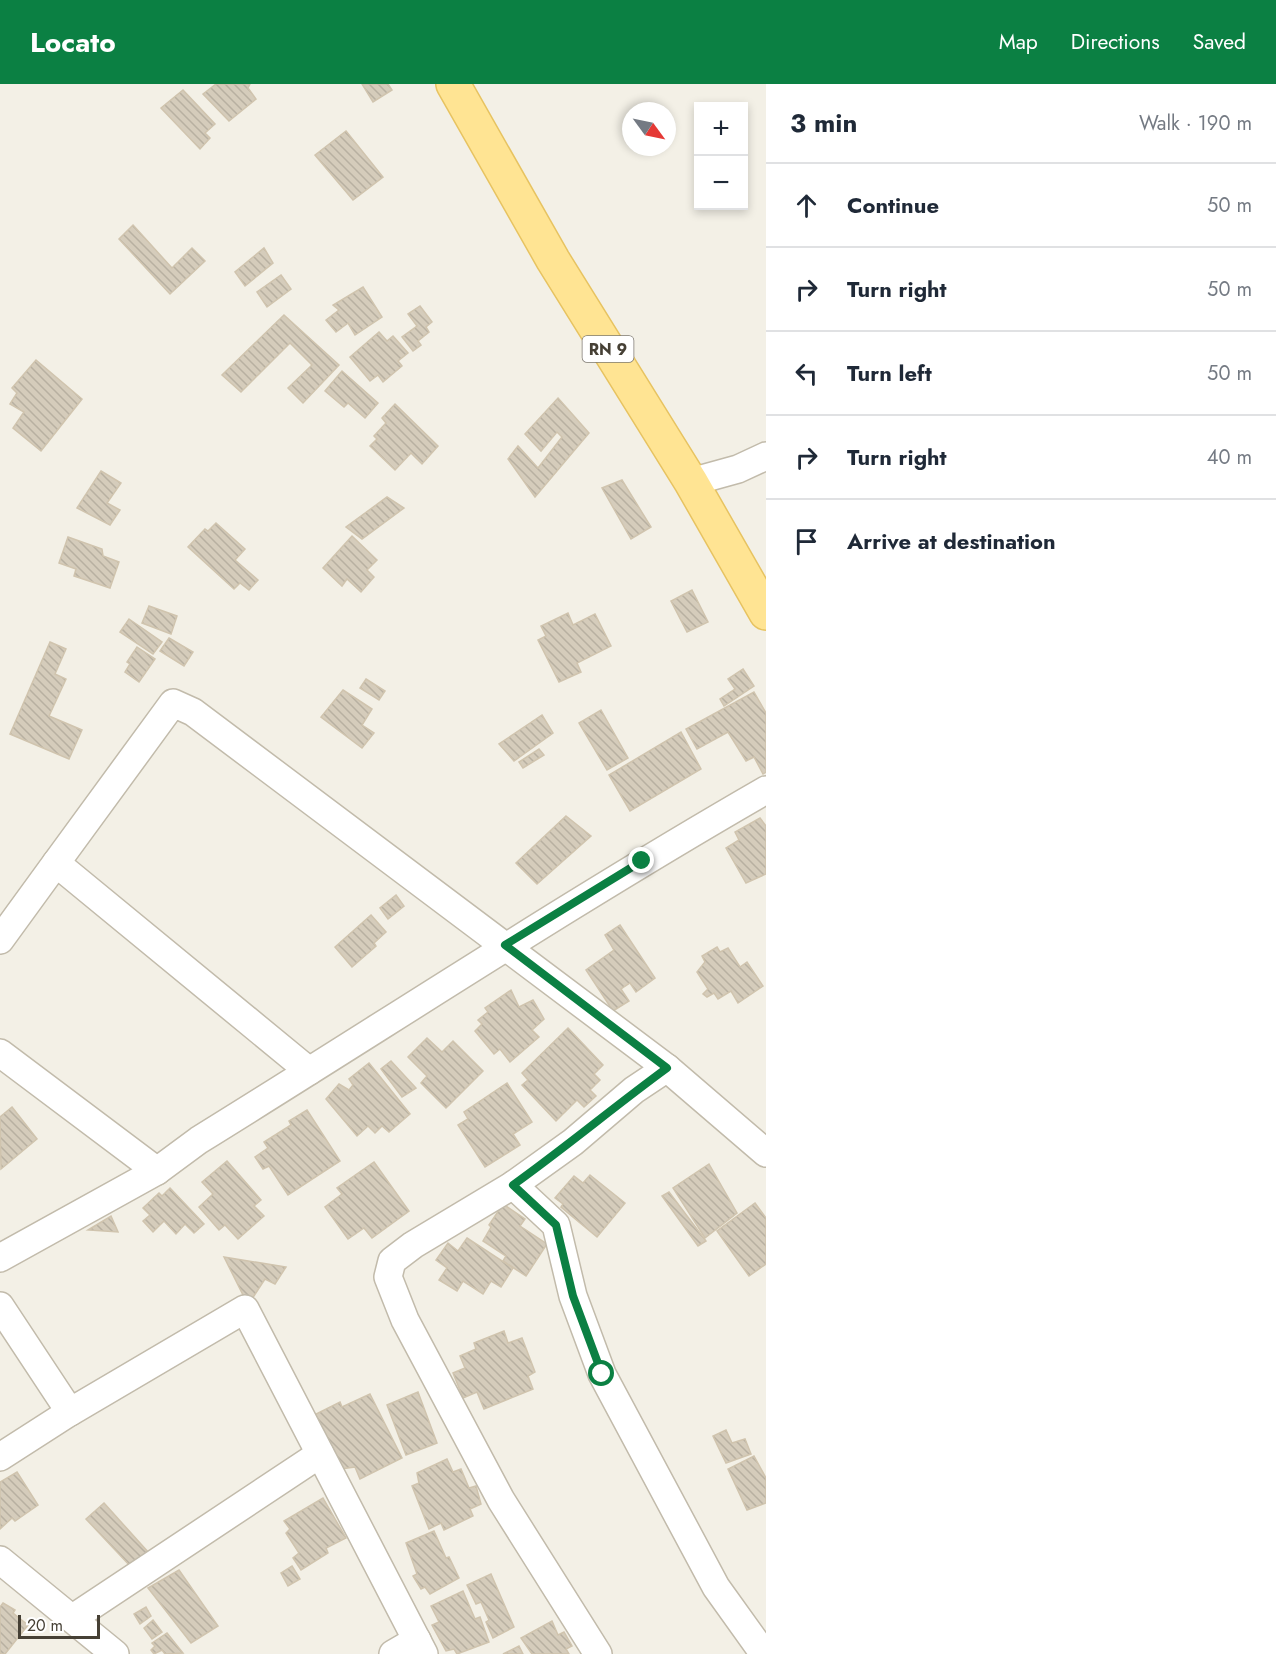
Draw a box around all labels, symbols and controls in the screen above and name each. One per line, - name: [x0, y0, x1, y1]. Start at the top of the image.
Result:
- text: Locato: [30, 22, 116, 63]
- text: Map: [999, 27, 1038, 57]
- text: Directions: [1071, 27, 1160, 57]
- text: Saved: [1193, 27, 1246, 57]
- north arrow: [622, 102, 676, 156]
- map controls: [694, 102, 748, 210]
- button: +: [694, 102, 748, 156]
- text: 3 min: [790, 104, 857, 142]
- text: Walk · 190 m: [1139, 109, 1252, 138]
- button: −: [694, 156, 748, 210]
- icon: ahead: [790, 189, 823, 222]
- text: Continue: [847, 189, 939, 221]
- text: 50 m: [1207, 191, 1252, 220]
- icon: right: [790, 273, 823, 306]
- text: Turn right: [847, 273, 947, 305]
- text: 50 m: [1207, 275, 1252, 304]
- road number: RN 9: [582, 336, 634, 362]
- icon: left: [790, 357, 823, 390]
- text: Turn left: [847, 357, 932, 389]
- text: 50 m: [1207, 359, 1252, 388]
- icon: right: [790, 441, 823, 474]
- text: Turn right: [847, 441, 947, 473]
- text: 40 m: [1207, 443, 1252, 472]
- icon: arrive: [790, 525, 823, 558]
- text: Arrive at destination: [847, 525, 1056, 557]
- route end: [628, 847, 654, 873]
- route start: [588, 1360, 614, 1386]
- scale bar: [18, 1612, 100, 1640]
- text: 20 m: [27, 1614, 63, 1637]

